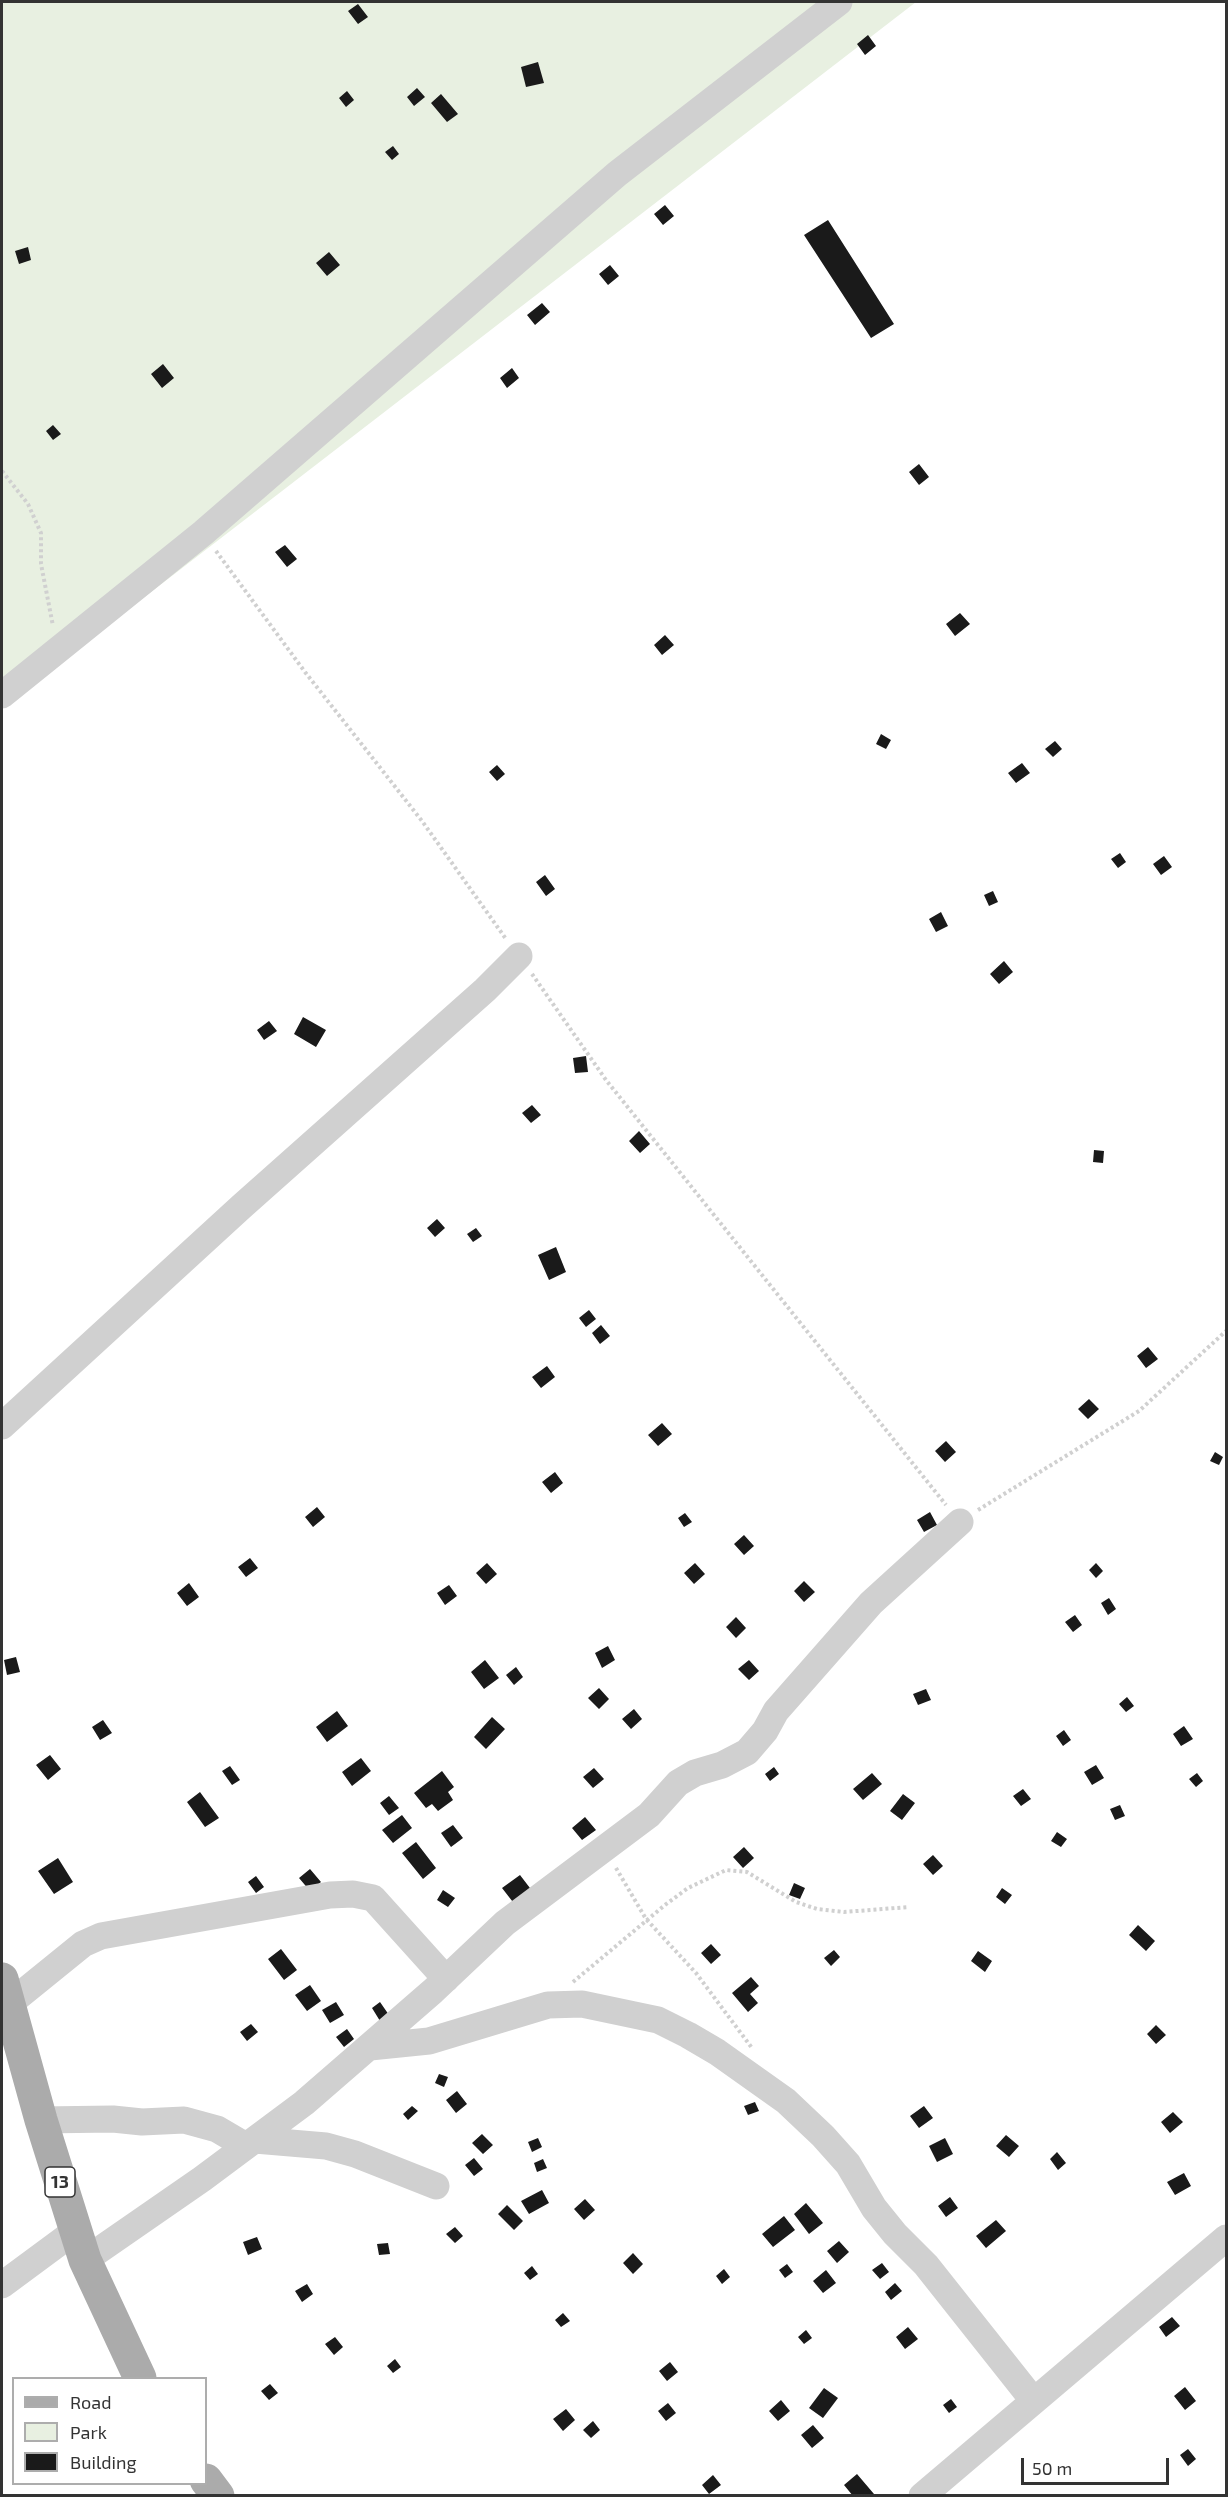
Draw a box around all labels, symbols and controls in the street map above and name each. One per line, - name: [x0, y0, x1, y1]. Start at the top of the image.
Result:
- road number: 13: [45, 2167, 75, 2197]
- legend: [12, 2377, 207, 2485]
- text: Road: [70, 2391, 111, 2413]
- text: Park: [70, 2421, 107, 2443]
- scale bar: [1024, 2446, 1172, 2484]
- text: Building: [70, 2451, 137, 2473]
- text: 50 m: [1032, 2457, 1072, 2479]

